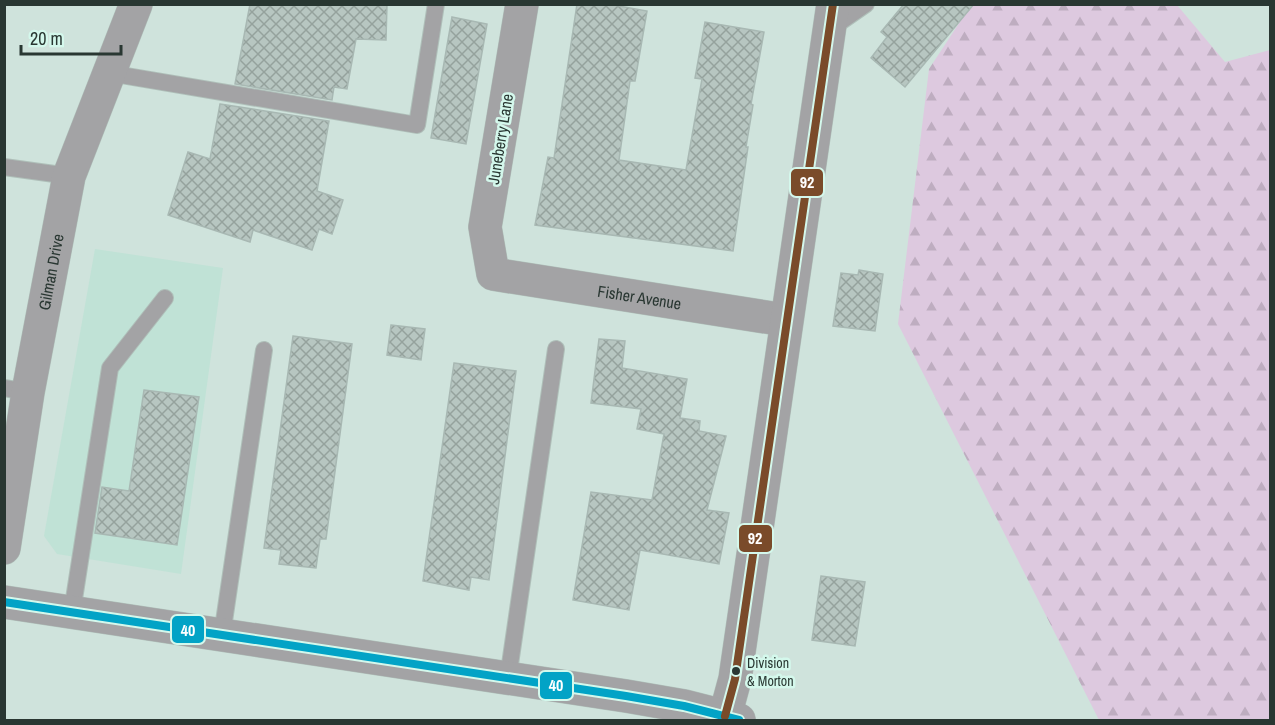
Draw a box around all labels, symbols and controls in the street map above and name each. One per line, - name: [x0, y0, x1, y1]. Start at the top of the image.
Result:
- scale bar: [21, 18, 122, 56]
- text: 20 m: [30, 26, 63, 51]
- street label: Juneberry Lane: [482, 92, 518, 186]
- line badge: 92: [790, 168, 824, 197]
- text: 92: [800, 171, 814, 193]
- street label: Gilman Drive: [33, 232, 69, 312]
- street label: Fisher Avenue: [596, 280, 683, 315]
- line badge: 92: [738, 524, 773, 553]
- text: 92: [748, 527, 762, 549]
- line badge: 40: [171, 615, 205, 644]
- text: 40: [181, 619, 195, 641]
- place label: Division & Morton: [747, 654, 794, 690]
- marker: Division & Morton: [730, 665, 742, 677]
- line badge: 40: [539, 671, 573, 700]
- text: 40: [549, 674, 563, 696]

